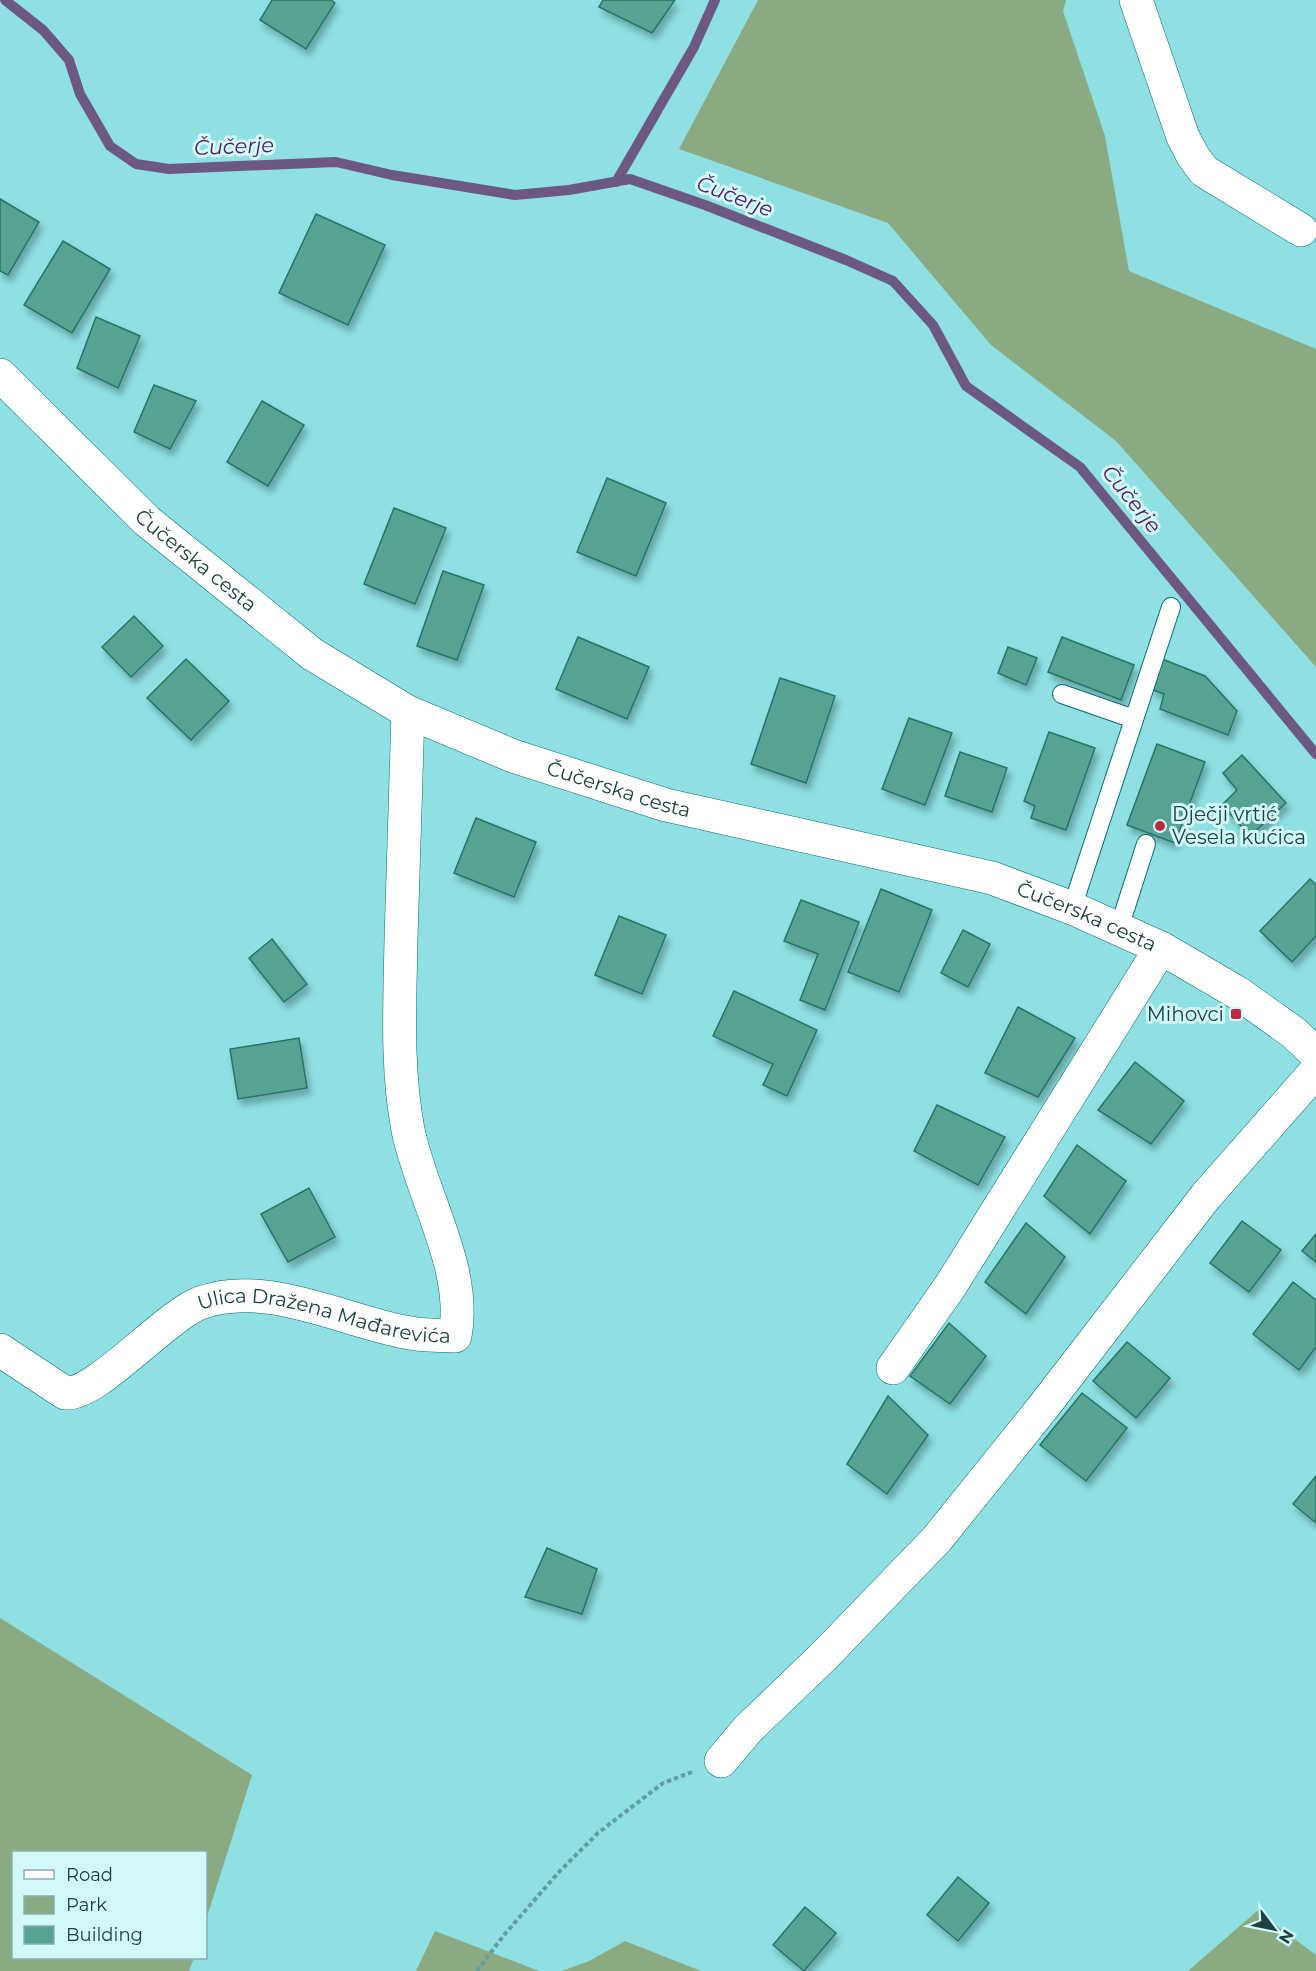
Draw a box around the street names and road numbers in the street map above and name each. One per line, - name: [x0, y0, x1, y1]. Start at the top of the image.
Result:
- street label: Čučerska cesta: [130, 504, 262, 617]
- street label: Čučerska cesta: [544, 756, 693, 822]
- street label: Čučerska cesta: [1013, 876, 1160, 956]
- street label: Ulica Dražena Mađarevića: [194, 1284, 451, 1348]

